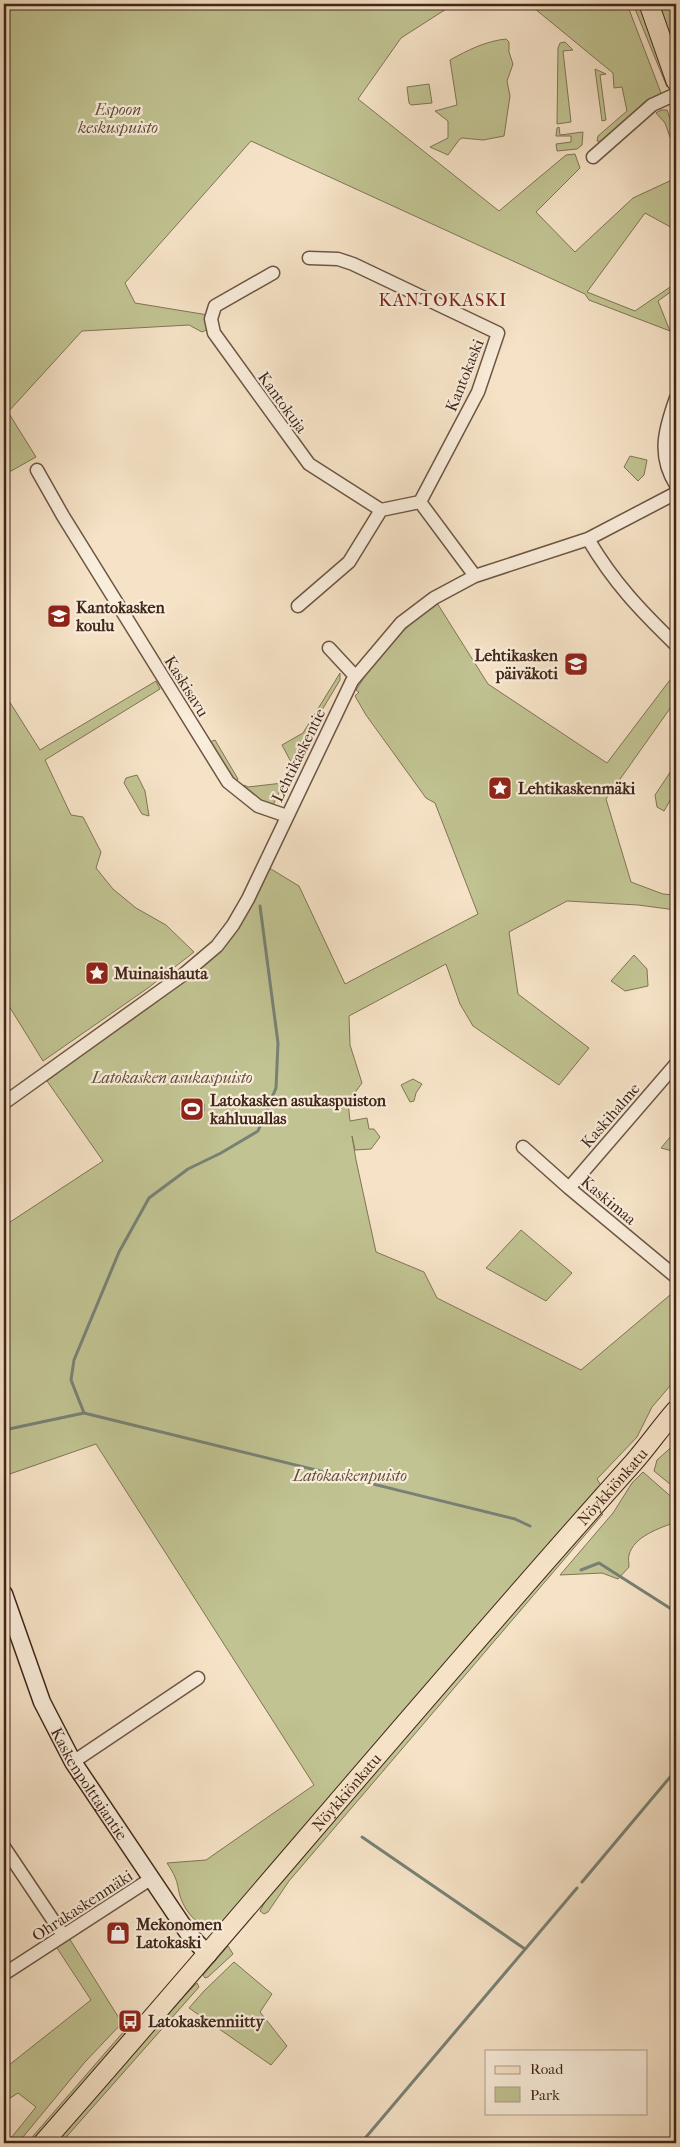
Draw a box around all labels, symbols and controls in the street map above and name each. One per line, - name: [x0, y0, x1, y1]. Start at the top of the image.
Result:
- park label: Espoon keskuspuisto: [77, 100, 158, 137]
- district label: KANTOKASKI: [379, 290, 507, 311]
- street label: Kantokaski: [441, 336, 488, 414]
- street label: Kantokuja: [254, 368, 311, 437]
- place label: Kantokasken koulu: [75, 598, 166, 635]
- school or university icon: Kantokasken koulu: [46, 603, 72, 629]
- place label: Lehtikasken päiväkoti: [474, 646, 559, 684]
- school or university icon: Lehtikasken päiväkoti: [563, 651, 589, 677]
- street label: Kaskisavu: [160, 652, 213, 720]
- street label: Lehtikaskentie: [268, 705, 329, 805]
- place icon: Lehtikaskenmäki: [487, 775, 513, 801]
- place label: Lehtikaskenmäki: [518, 779, 635, 798]
- place icon: Muinaishauta: [84, 960, 110, 986]
- place label: Muinaishauta: [113, 964, 209, 983]
- park label: Latokasken asukaspuisto: [90, 1068, 253, 1087]
- street label: Kaskihalme: [577, 1079, 644, 1152]
- place label: Latokasken asukaspuiston kahluuallas: [209, 1091, 387, 1128]
- sports icon: Latokasken asukaspuiston kahluuallas: [179, 1096, 205, 1122]
- street label: Kaskimaa: [577, 1172, 641, 1229]
- street label: Nöykkiönkatu: [573, 1444, 652, 1529]
- park label: Latokaskenpuisto: [292, 1466, 407, 1485]
- street label: Kaskenpolttajantie: [47, 1724, 132, 1844]
- street label: Nöykkiönkatu: [308, 1749, 385, 1835]
- street label: Ohrakaskenmäki: [28, 1866, 136, 1945]
- place label: Mekonomen Latokaski: [135, 1915, 223, 1952]
- shop icon: Mekonomen Latokaski: [105, 1920, 131, 1946]
- bus stop icon: Latokaskenniitty: [117, 2008, 143, 2034]
- place label: Latokaskenniitty: [148, 2012, 266, 2032]
- legend: [485, 2050, 648, 2114]
- text: Road: [530, 2060, 564, 2078]
- text: Park: [530, 2086, 560, 2104]

